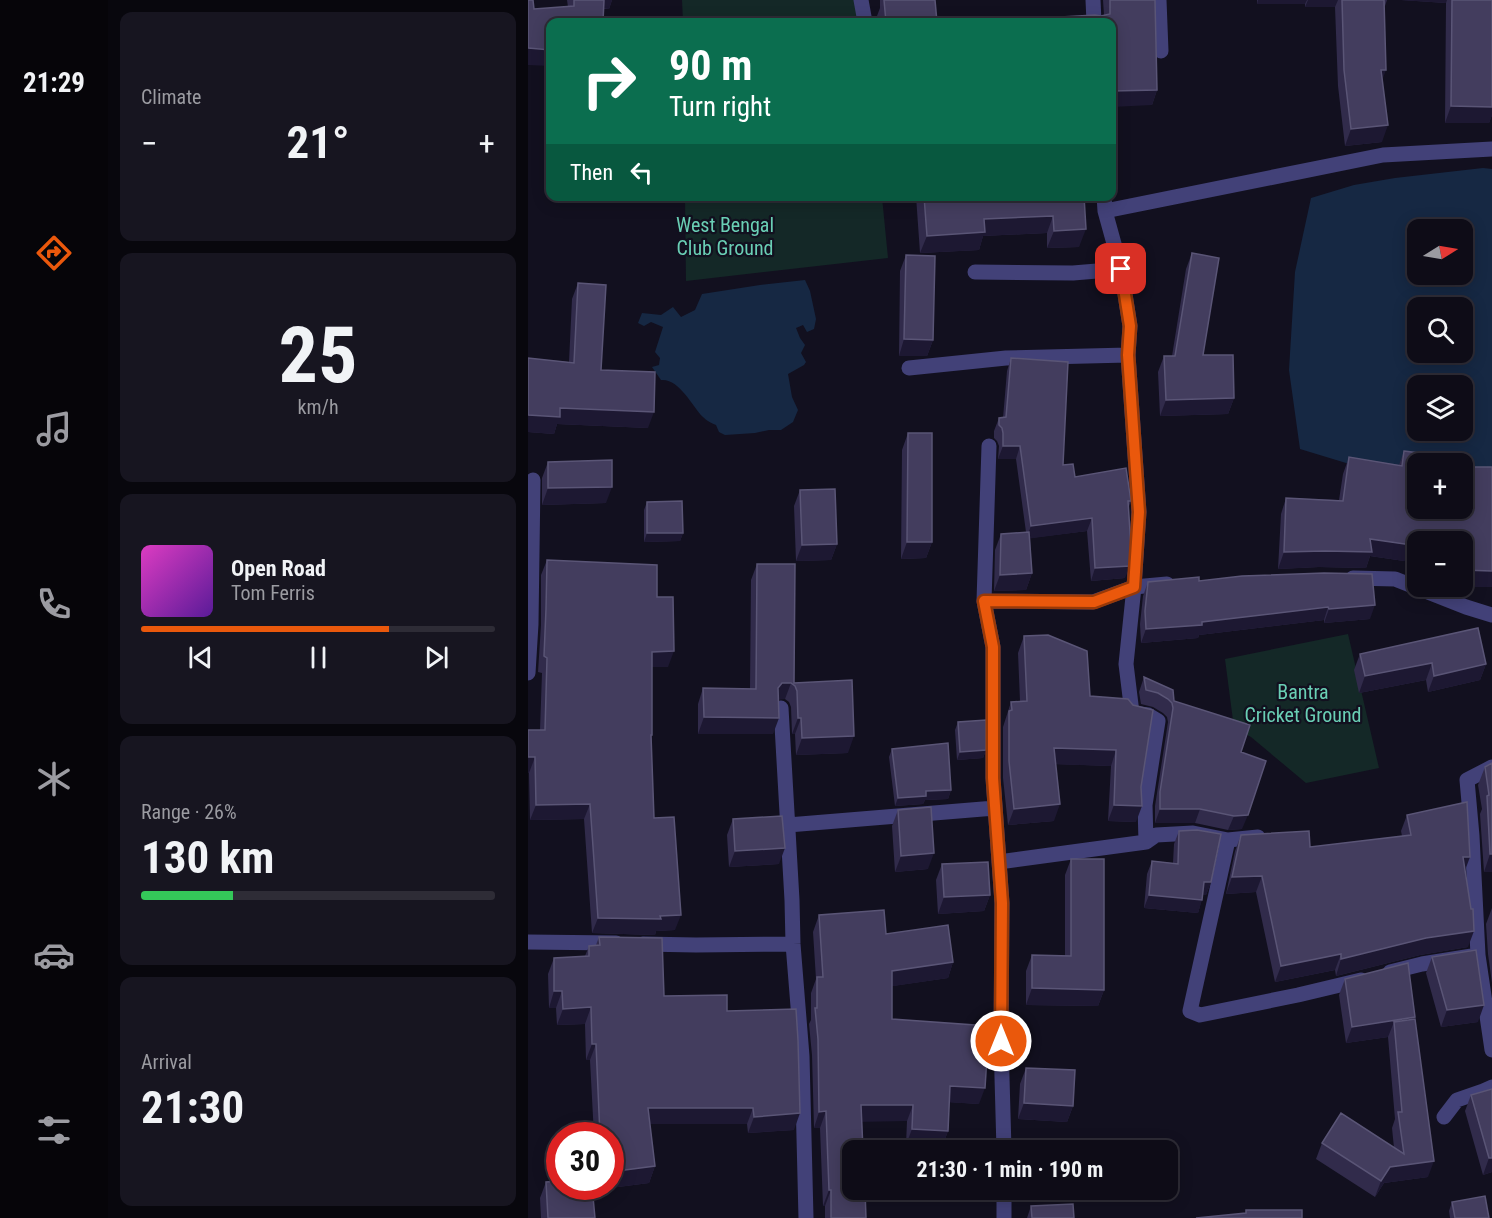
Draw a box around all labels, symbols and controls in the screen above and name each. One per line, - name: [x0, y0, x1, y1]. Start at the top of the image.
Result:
- text: 90 m: [669, 41, 752, 90]
- icon: right: [570, 42, 648, 120]
- text: 21:29: [23, 67, 85, 99]
- text: Climate: [141, 85, 201, 109]
- text: Turn right: [669, 91, 771, 123]
- text: 21°: [287, 116, 350, 169]
- text: −: [141, 124, 158, 163]
- text: +: [479, 124, 495, 163]
- icon: left: [625, 156, 658, 189]
- text: Then: [570, 160, 613, 185]
- park label: West Bengal Club Ground: [676, 213, 774, 260]
- north arrow: [1407, 219, 1473, 285]
- map controls: [1407, 219, 1473, 597]
- icon: directions: [33, 232, 75, 274]
- pin: [1095, 243, 1146, 294]
- icon: arrive: [1104, 252, 1137, 285]
- button: search: [1407, 297, 1473, 363]
- text: 25: [279, 310, 357, 401]
- button: layers: [1407, 375, 1473, 441]
- text: km/h: [297, 395, 339, 419]
- icon: music: [33, 408, 75, 450]
- button: +: [1407, 453, 1473, 519]
- button: −: [1407, 531, 1473, 597]
- text: Open Road: [231, 556, 326, 581]
- text: Tom Ferris: [231, 581, 315, 605]
- icon: phone: [33, 583, 75, 625]
- icon: previous: [184, 641, 217, 674]
- icon: pause: [302, 641, 335, 674]
- icon: next: [420, 641, 453, 674]
- park label: Bantra Cricket Ground: [1245, 680, 1362, 727]
- icon: climate: [33, 758, 75, 800]
- text: Range · 26%: [141, 800, 237, 824]
- text: 130 km: [141, 831, 274, 884]
- icon: car: [33, 934, 75, 976]
- position arrow: [969, 1009, 1033, 1073]
- text: Arrival: [141, 1050, 192, 1074]
- text: 21:30: [141, 1081, 244, 1134]
- icon: filters: [33, 1109, 75, 1151]
- speed limit sign: 30: [546, 1122, 624, 1200]
- text: 21:30 · 1 min · 190 m: [917, 1157, 1103, 1182]

